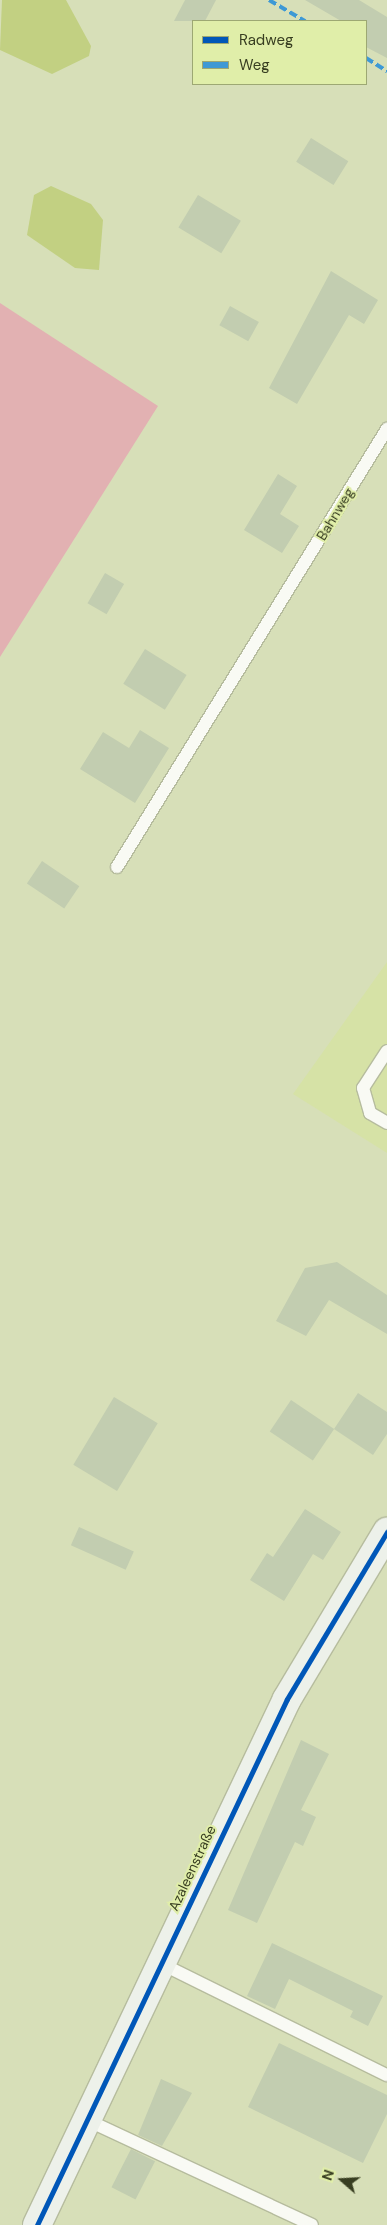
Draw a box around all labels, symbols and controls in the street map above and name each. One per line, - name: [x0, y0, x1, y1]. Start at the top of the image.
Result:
- legend: [192, 20, 367, 85]
- text: Radweg: [239, 30, 293, 50]
- text: Weg: [239, 55, 270, 75]
- street label: Bahnweg: [313, 485, 357, 543]
- street label: Azaleenstraße: [165, 1823, 219, 1913]
- north arrow: [317, 2155, 367, 2205]
- text: N: [318, 2167, 338, 2183]

